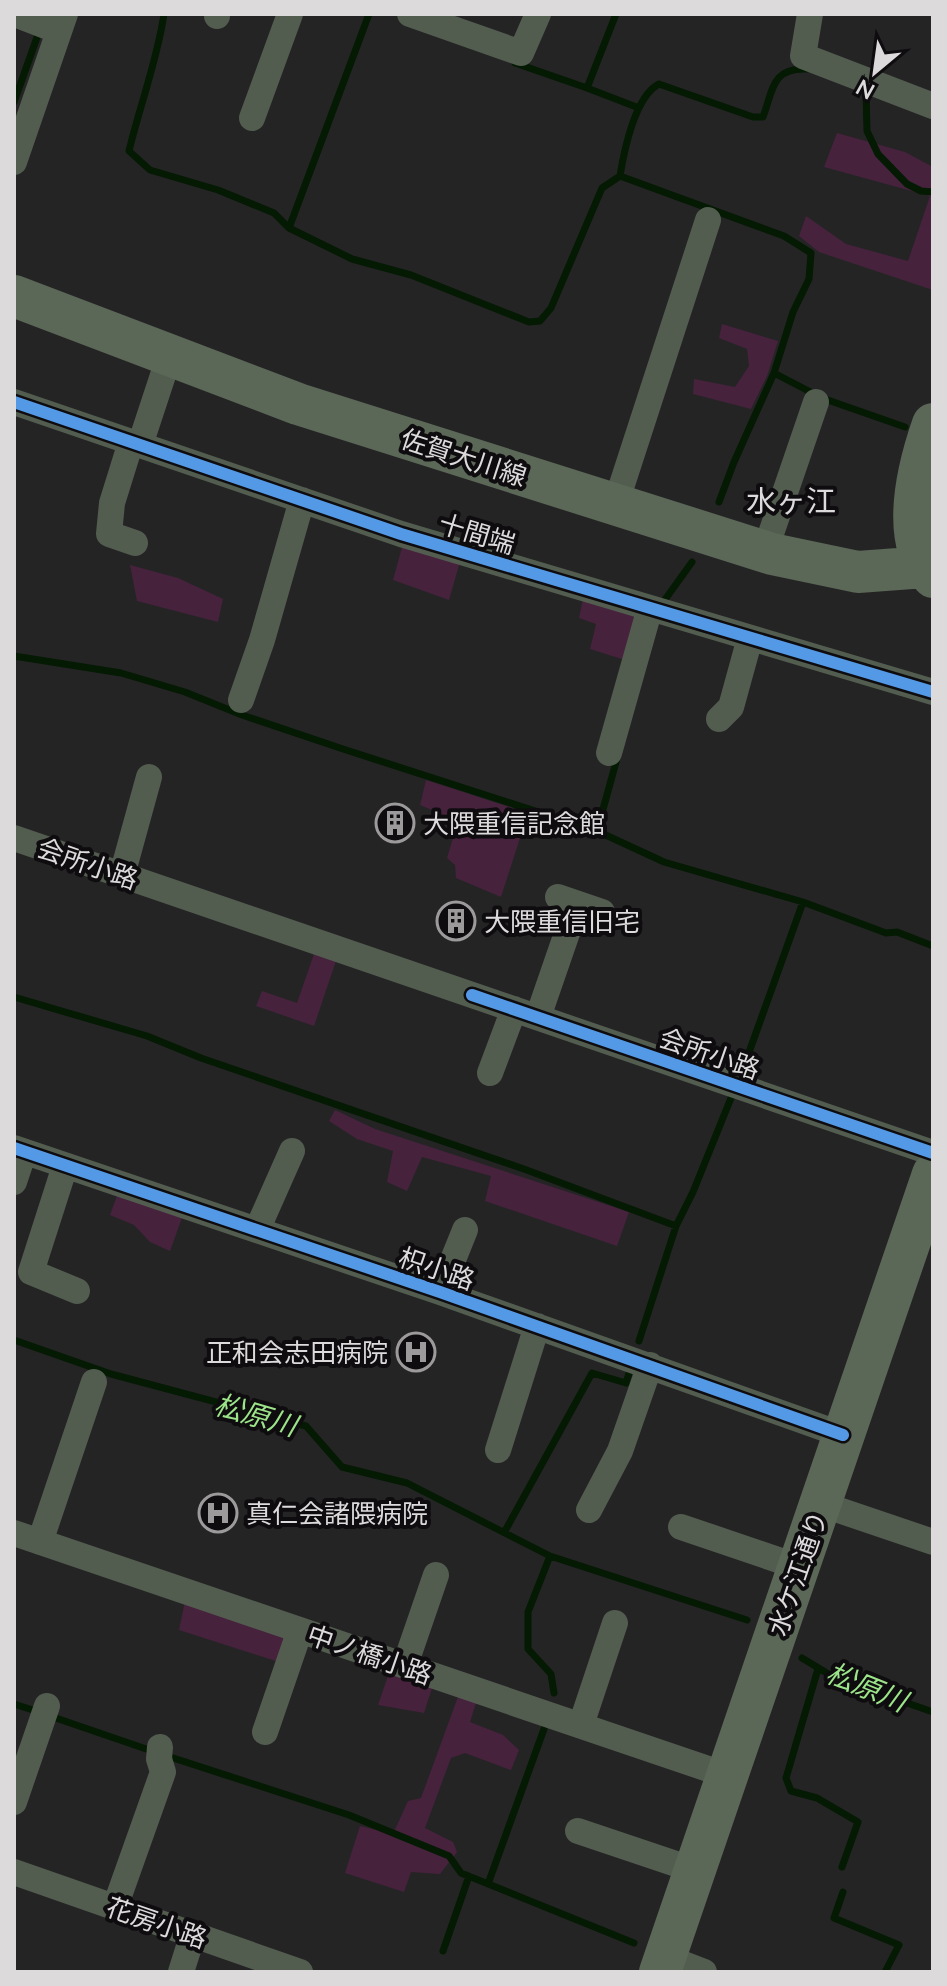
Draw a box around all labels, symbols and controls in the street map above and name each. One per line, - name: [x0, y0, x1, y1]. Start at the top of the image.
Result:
- north arrow: [835, 32, 915, 112]
- text: N: [851, 74, 879, 106]
- street label: 佐賀大川線: [397, 422, 531, 492]
- district label: 水ヶ江: [746, 482, 836, 518]
- street label: 十間端: [435, 506, 519, 560]
- building icon: 大隈重信記念館: [374, 802, 416, 844]
- place label: 大隈重信記念館: [423, 807, 605, 839]
- street label: 会所小路: [34, 831, 142, 895]
- building icon: 大隈重信旧宅: [435, 900, 477, 942]
- place label: 大隈重信旧宅: [484, 905, 640, 937]
- street label: 会所小路: [656, 1021, 764, 1085]
- street label: 枳小路: [395, 1240, 479, 1296]
- hospital icon: 正和会志田病院: [395, 1331, 437, 1373]
- place label: 正和会志田病院: [206, 1336, 388, 1368]
- water label: 松原川: [211, 1386, 304, 1443]
- hospital icon: 真仁会諸隈病院: [197, 1492, 239, 1534]
- place label: 真仁会諸隈病院: [246, 1497, 428, 1529]
- street label: 水ケ江通り: [761, 1506, 833, 1640]
- street label: 中ノ橋小路: [303, 1618, 437, 1690]
- water label: 松原川: [822, 1655, 915, 1719]
- street label: 花房小路: [103, 1890, 211, 1954]

